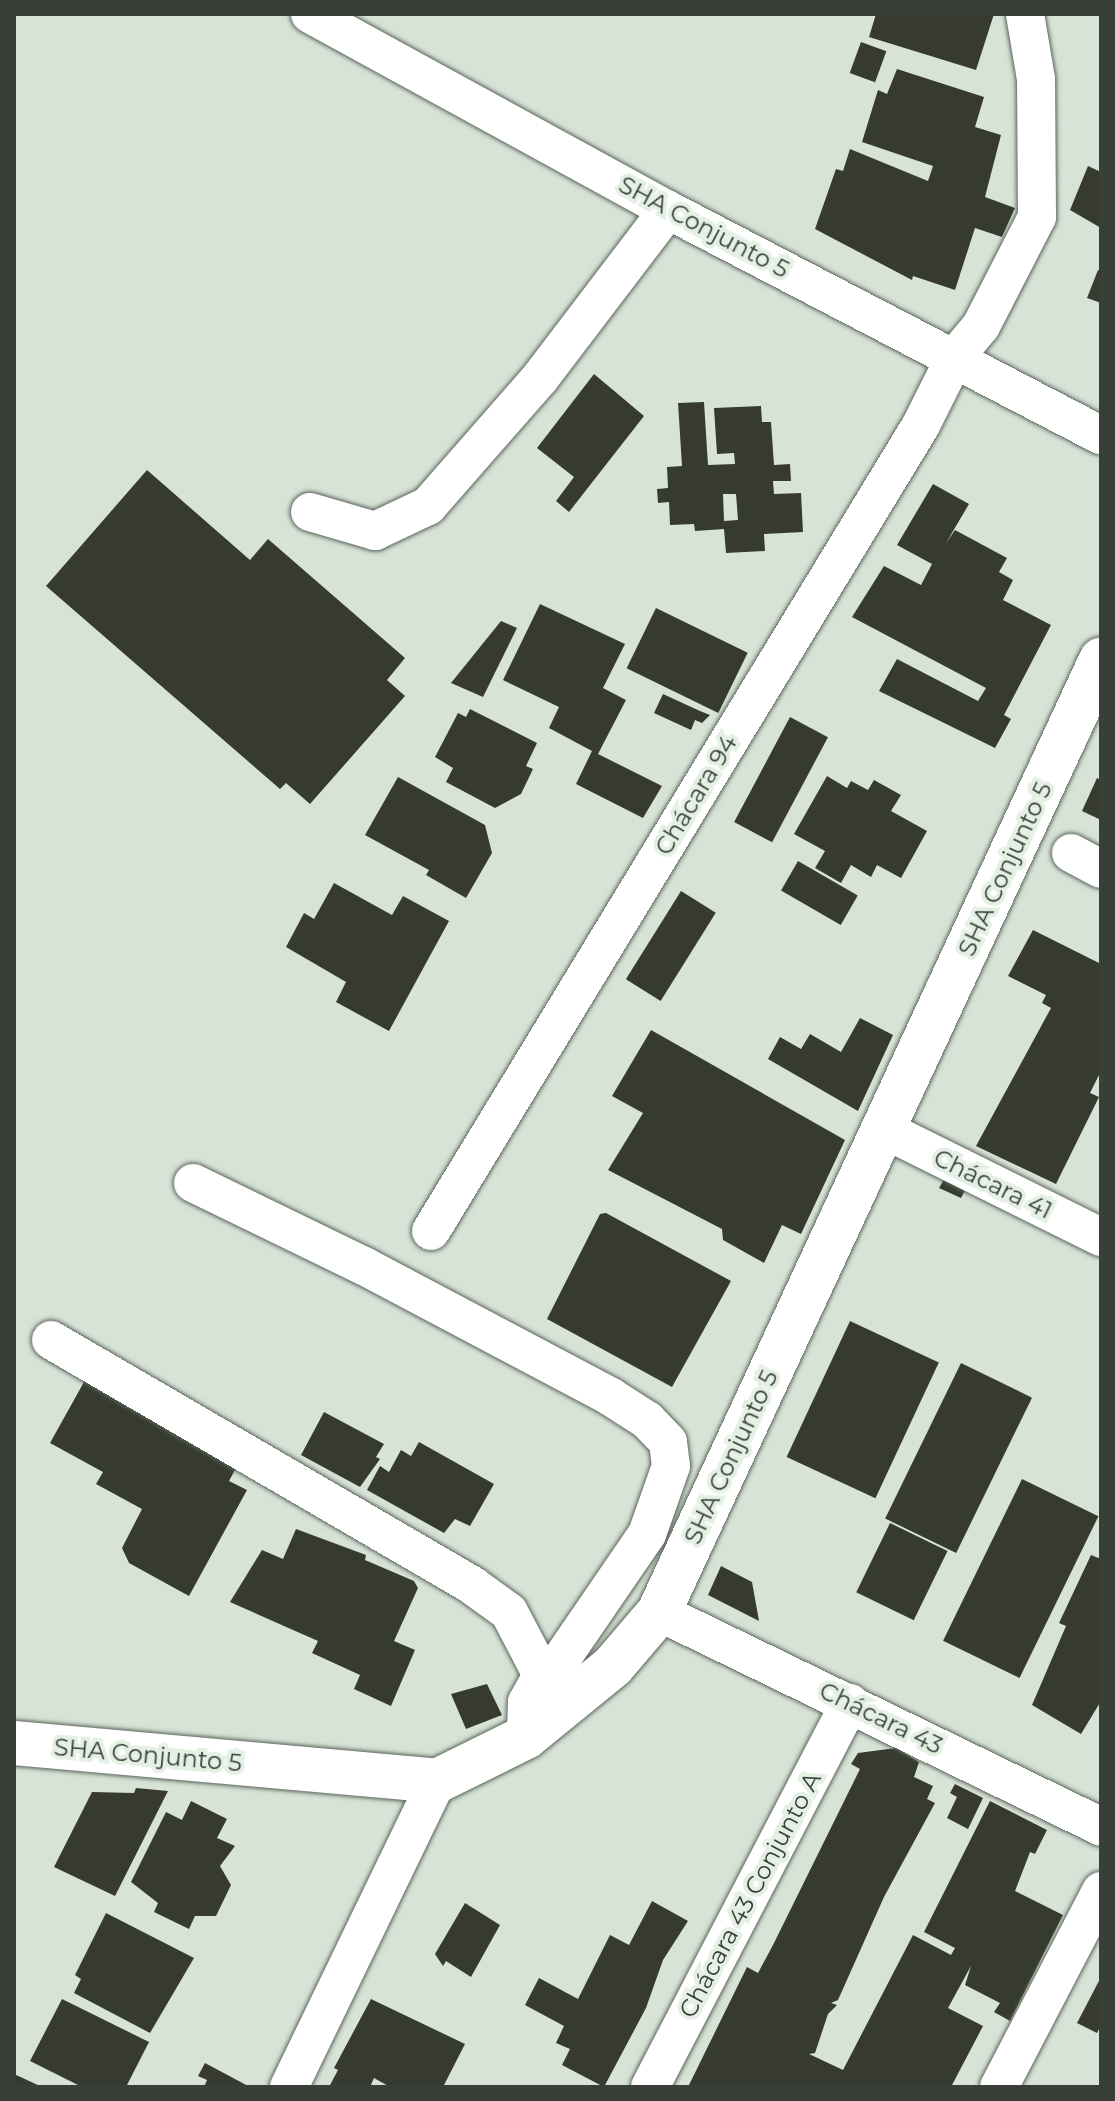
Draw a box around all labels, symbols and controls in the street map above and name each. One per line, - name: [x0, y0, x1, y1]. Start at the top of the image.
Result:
- street label: SHA Conjunto 5: [614, 170, 794, 284]
- street label: Chácara 94: [649, 730, 743, 860]
- street label: SHA Conjunto 5: [952, 777, 1058, 961]
- street label: Chácara 41: [929, 1143, 1057, 1225]
- street label: SHA Conjunto 5: [678, 1365, 784, 1549]
- street label: Chácara 43: [815, 1676, 947, 1760]
- street label: SHA Conjunto 5: [53, 1732, 243, 1778]
- street label: Chácara 43 Conjunto A: [673, 1767, 827, 2023]

